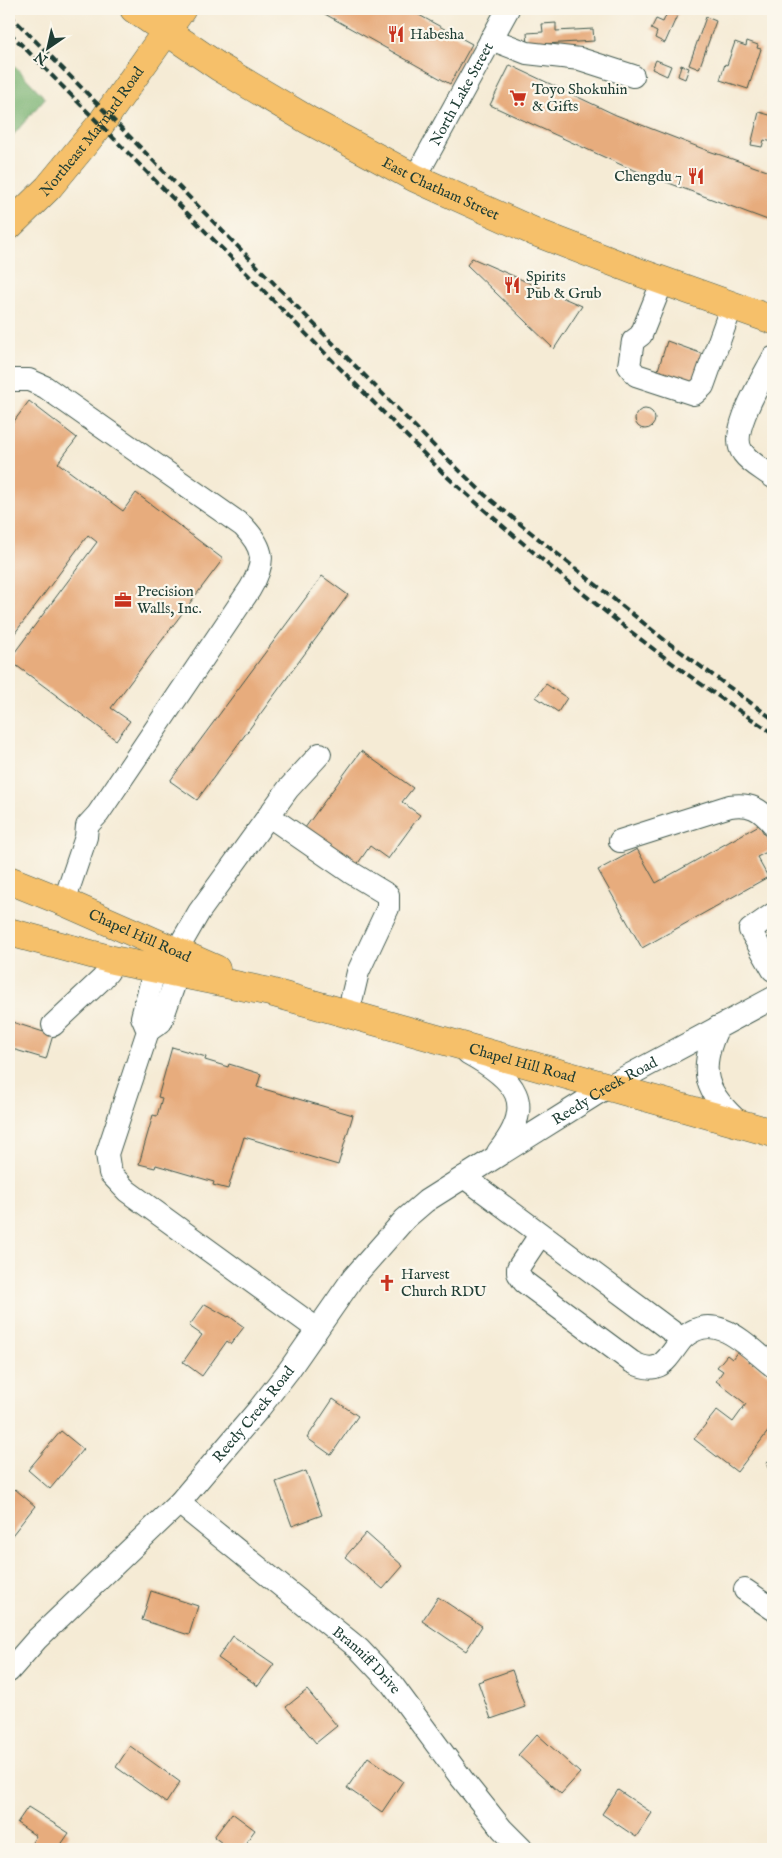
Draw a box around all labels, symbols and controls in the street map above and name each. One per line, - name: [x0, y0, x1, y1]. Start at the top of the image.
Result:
- north arrow: [22, 22, 72, 72]
- restaurant icon: Habesha: [386, 24, 406, 44]
- place label: Habesha: [410, 25, 465, 44]
- street label: North Lake Street: [425, 39, 497, 149]
- text: N: [31, 47, 52, 69]
- street label: Northeast Maynard Road: [36, 62, 148, 200]
- place label: Toyo Shokuhin & Gifts: [532, 80, 627, 116]
- supermarket icon: Toyo Shokuhin & Gifts: [508, 88, 528, 108]
- street label: East Chatham Street: [379, 152, 502, 224]
- restaurant icon: Chengdu 7: [686, 166, 706, 186]
- place label: Chengdu 7: [614, 167, 682, 186]
- place label: Spirits Pub & Grub: [526, 267, 602, 303]
- restaurant icon: Spirits Pub & Grub: [502, 275, 522, 295]
- place label: Precision Walls, Inc.: [137, 582, 202, 618]
- office icon: Precision Walls, Inc.: [113, 590, 133, 610]
- street label: Chapel Hill Road: [86, 905, 195, 967]
- street label: Chapel Hill Road: [467, 1039, 579, 1087]
- street label: Reedy Creek Road: [548, 1052, 661, 1129]
- place label: Harvest Church RDU: [401, 1265, 487, 1301]
- church icon: Harvest Church RDU: [377, 1273, 397, 1293]
- street label: Reedy Creek Road: [208, 1361, 299, 1466]
- street label: Branniff Drive: [329, 1622, 405, 1698]

